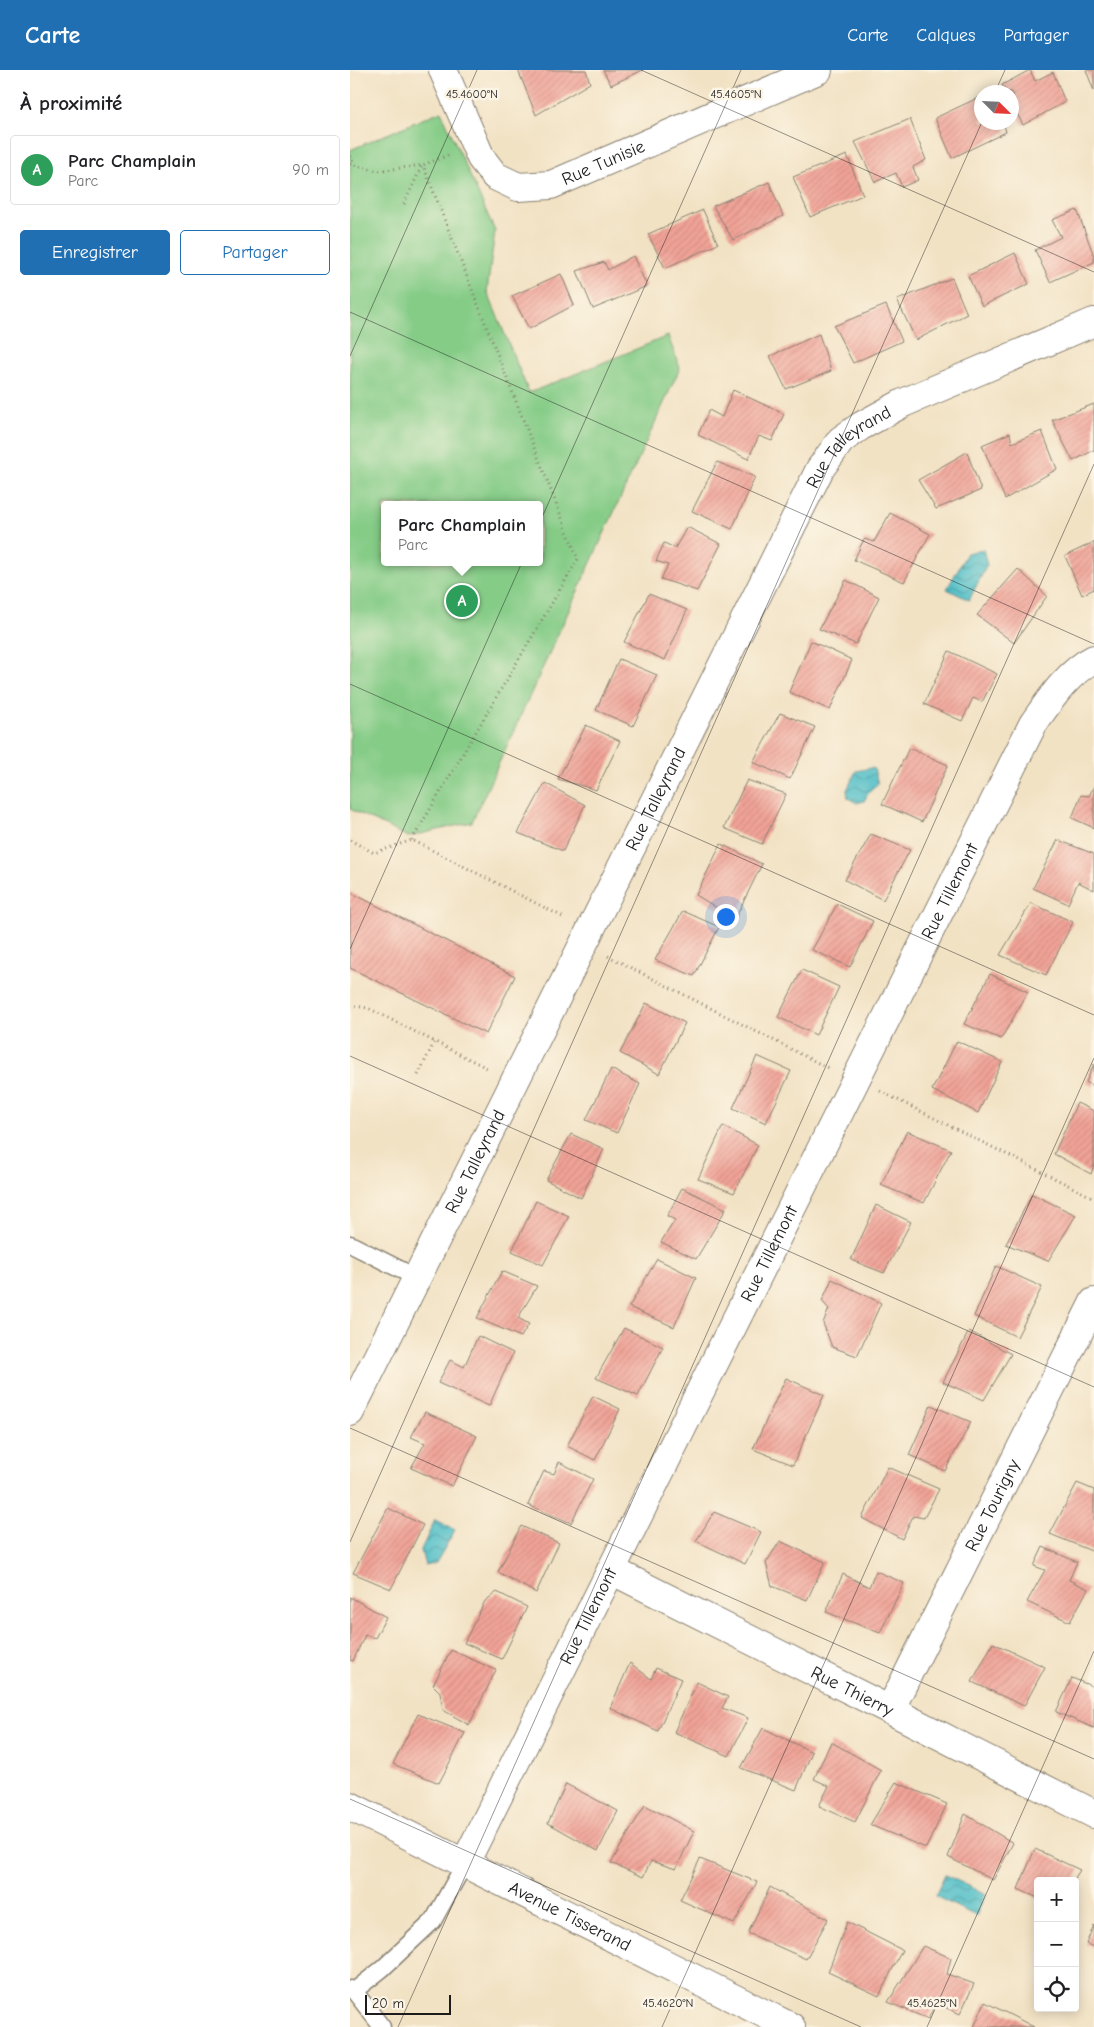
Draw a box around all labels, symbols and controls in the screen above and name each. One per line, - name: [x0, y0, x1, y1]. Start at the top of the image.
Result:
- text: Carte: [25, 21, 80, 49]
- text: Carte: [847, 25, 888, 46]
- text: Calques: [916, 25, 976, 46]
- text: Partager: [1004, 25, 1069, 46]
- north arrow: [974, 85, 1019, 130]
- text: 45.4600°N: [446, 87, 498, 101]
- text: 45.4605°N: [710, 87, 762, 101]
- text: À proximité: [20, 91, 122, 115]
- street label: Rue Tunisie: [559, 136, 648, 190]
- text: Parc Champlain: [68, 150, 196, 172]
- text: A: [33, 161, 41, 179]
- text: 90 m: [292, 161, 329, 179]
- text: Parc: [68, 172, 98, 190]
- button: Enregistrer: [20, 230, 170, 275]
- button: Partager: [180, 230, 330, 275]
- street label: Rue Talleyrand: [802, 402, 895, 492]
- popup: [381, 501, 543, 566]
- text: Parc Champlain: [398, 514, 526, 536]
- text: Parc: [398, 536, 428, 554]
- pin: A: [446, 582, 478, 620]
- street label: Rue Talleyrand: [621, 744, 691, 854]
- street label: Rue Tillemont: [917, 839, 983, 943]
- your location: [713, 904, 739, 930]
- street label: Rue Talleyrand: [441, 1107, 510, 1217]
- street label: Rue Tillemont: [737, 1201, 803, 1305]
- street label: Rue Tourigny: [961, 1455, 1025, 1555]
- street label: Rue Tillemont: [556, 1564, 622, 1668]
- street label: Rue Thierry: [807, 1662, 898, 1721]
- street label: Avenue Tisserand: [505, 1877, 634, 1956]
- map controls: [1034, 1877, 1079, 2012]
- button: +: [1034, 1877, 1079, 1922]
- button: −: [1034, 1922, 1079, 1967]
- button: locate: [1034, 1967, 1079, 2012]
- scale bar: [365, 1992, 451, 2015]
- text: 20 m: [372, 1995, 404, 2012]
- text: 45.4620°N: [643, 1996, 693, 2010]
- text: 45.4625°N: [907, 1996, 957, 2010]

